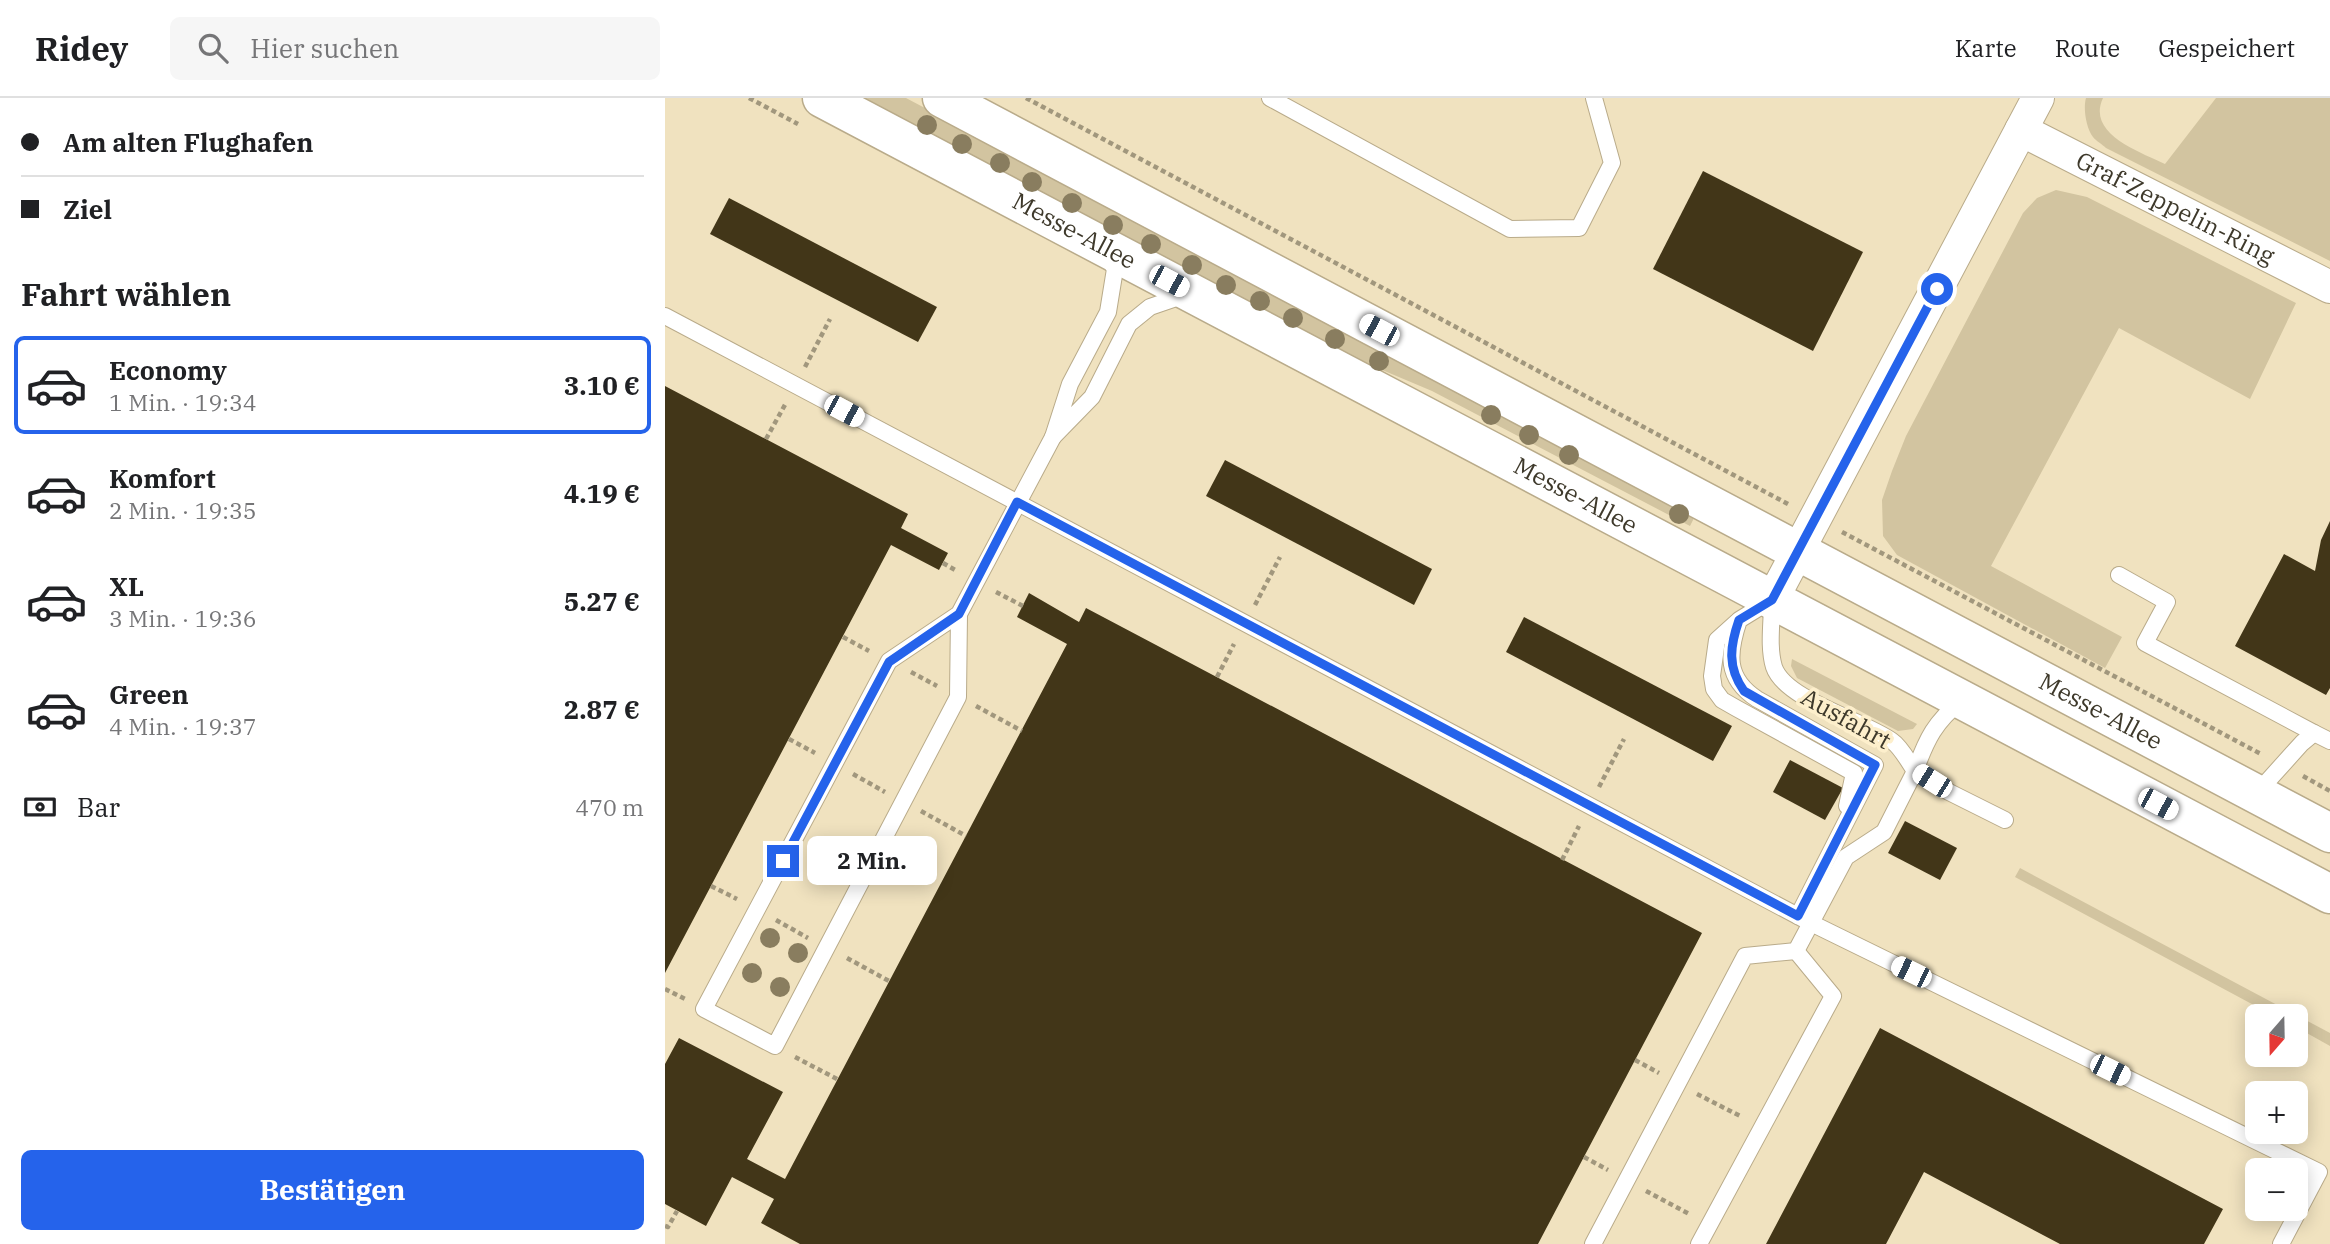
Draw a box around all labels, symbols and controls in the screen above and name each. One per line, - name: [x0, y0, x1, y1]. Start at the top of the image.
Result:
- search box: [170, 17, 660, 80]
- text: Ridey: [35, 27, 128, 70]
- icon: search: [194, 29, 232, 67]
- text: Hier suchen: [250, 31, 399, 65]
- text: Karte: [1955, 32, 2017, 64]
- text: Route: [2055, 32, 2120, 64]
- text: Gespeichert: [2158, 32, 2295, 64]
- text: Am alten Flughafen: [63, 125, 313, 159]
- street label: Graf-Zeppelin-Ring: [2071, 144, 2281, 271]
- street label: Messe-Allee: [1007, 184, 1142, 276]
- text: Ziel: [63, 192, 112, 226]
- car: [1146, 262, 1193, 300]
- text: Fahrt wählen: [21, 273, 231, 315]
- route start: [1921, 273, 1953, 305]
- car: [1356, 311, 1403, 349]
- text: Economy: [109, 353, 227, 387]
- icon: car: [25, 354, 88, 417]
- text: 3.10 €: [564, 368, 640, 402]
- text: 1 Min. · 19:34: [109, 387, 256, 417]
- car: [821, 392, 868, 430]
- street label: Messe-Allee: [1509, 449, 1643, 541]
- text: Komfort: [109, 461, 216, 495]
- icon: car: [25, 462, 88, 525]
- text: 4.19 €: [564, 476, 640, 510]
- text: 2 Min. · 19:35: [109, 495, 256, 525]
- text: XL: [109, 569, 144, 603]
- icon: car: [25, 570, 88, 633]
- text: 5.27 €: [564, 584, 640, 618]
- text: 3 Min. · 19:36: [109, 603, 256, 633]
- street label: Messe-Allee: [2034, 665, 2168, 756]
- text: Green: [109, 677, 189, 711]
- icon: car: [25, 678, 88, 741]
- street label: Ausfahrt: [1796, 680, 1897, 756]
- text: 2.87 €: [564, 692, 640, 726]
- text: 4 Min. · 19:37: [109, 711, 256, 741]
- car: [1909, 761, 1956, 801]
- car: [2135, 785, 2182, 823]
- icon: cash: [21, 788, 59, 826]
- text: Bar: [77, 790, 120, 824]
- text: 470 m: [575, 792, 644, 822]
- callout: 2 Min.: [807, 836, 937, 886]
- route end: [767, 845, 799, 877]
- text: 2 Min.: [837, 845, 907, 875]
- car: [1888, 953, 1935, 991]
- north arrow: [2245, 1004, 2308, 1068]
- map controls: [2245, 1004, 2308, 1221]
- car: [2087, 1051, 2134, 1089]
- button: +: [2245, 1081, 2308, 1144]
- button: Bestätigen: [21, 1150, 644, 1230]
- button: −: [2245, 1158, 2308, 1221]

